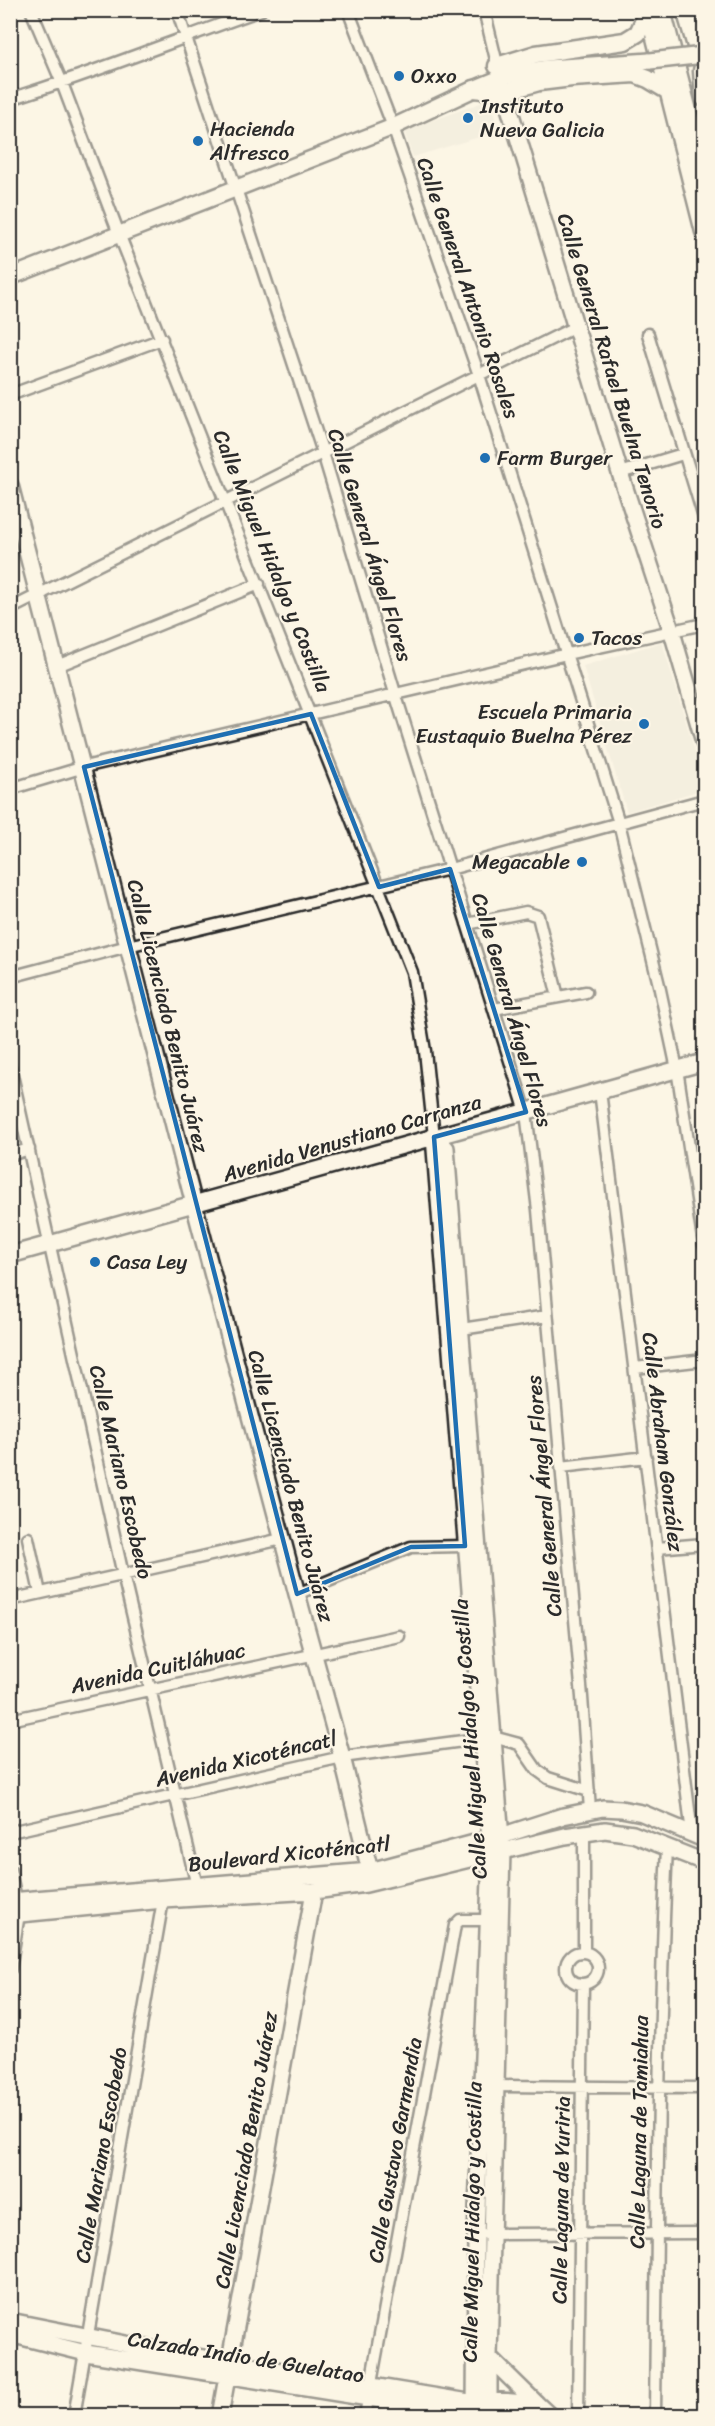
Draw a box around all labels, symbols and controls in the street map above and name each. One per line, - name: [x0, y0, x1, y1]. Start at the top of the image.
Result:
- place label: Oxxo: [411, 57, 457, 95]
- marker: Oxxo: [392, 69, 406, 83]
- place label: Instituto Nueva Galicia: [479, 87, 605, 149]
- place label: Hacienda Alfresco: [209, 110, 295, 172]
- marker: Instituto Nueva Galicia: [461, 111, 475, 125]
- marker: Hacienda Alfresco: [191, 134, 205, 148]
- street label: Calle General Antonio Rosales: [405, 152, 531, 424]
- street label: Calle General Rafael Buelna Tenorio: [546, 208, 678, 534]
- street label: Calle Miguel Hidalgo y Costilla: [202, 424, 342, 699]
- street label: Calle General Ángel Flores: [316, 424, 424, 667]
- place label: Farm Burger: [497, 439, 613, 477]
- marker: Farm Burger: [478, 451, 492, 465]
- place label: Tacos: [591, 619, 642, 657]
- marker: Tacos: [572, 631, 586, 645]
- place label: Escuela Primaria Eustaquio Buelna Pérez: [415, 693, 633, 755]
- marker: Escuela Primaria Eustaquio Buelna Pérez: [637, 717, 651, 731]
- place label: Megacable: [472, 843, 570, 881]
- marker: Megacable: [575, 855, 589, 869]
- street label: Calle Licenciado Benito Juárez: [116, 875, 221, 1158]
- street label: Calle General Ángel Flores: [460, 888, 564, 1132]
- street label: Avenida Venustiano Carranza: [217, 1083, 486, 1193]
- place label: Casa Ley: [107, 1243, 187, 1281]
- marker: Casa Ley: [88, 1255, 102, 1269]
- street label: Calle Abraham González: [631, 1330, 695, 1555]
- street label: Calle Licenciado Benito Juárez: [236, 1345, 346, 1628]
- street label: Calle Mariano Escobedo: [78, 1361, 164, 1583]
- street label: Calle General Ángel Flores: [514, 1373, 573, 1618]
- street label: Calle Miguel Hidalgo y Costilla: [441, 1597, 499, 1880]
- street label: Avenida Cuitláhuac: [66, 1631, 249, 1705]
- street label: Avenida Xicoténcatl: [150, 1719, 342, 1799]
- street label: Boulevard Xicoténcatl: [186, 1824, 393, 1884]
- street label: Calle Licenciado Benito Juárez: [203, 2007, 289, 2292]
- street label: Calle Laguna de Tamiahua: [618, 2014, 660, 2249]
- street label: Calle Gustavo Garmendia: [356, 2034, 434, 2266]
- street label: Calle Mariano Escobedo: [63, 2044, 139, 2266]
- street label: Calle Miguel Hidalgo y Costilla: [451, 2081, 493, 2363]
- street label: Calle Laguna de Yuriria: [540, 2095, 582, 2304]
- street label: Calzada Indio de Guelatao: [125, 2320, 367, 2394]

